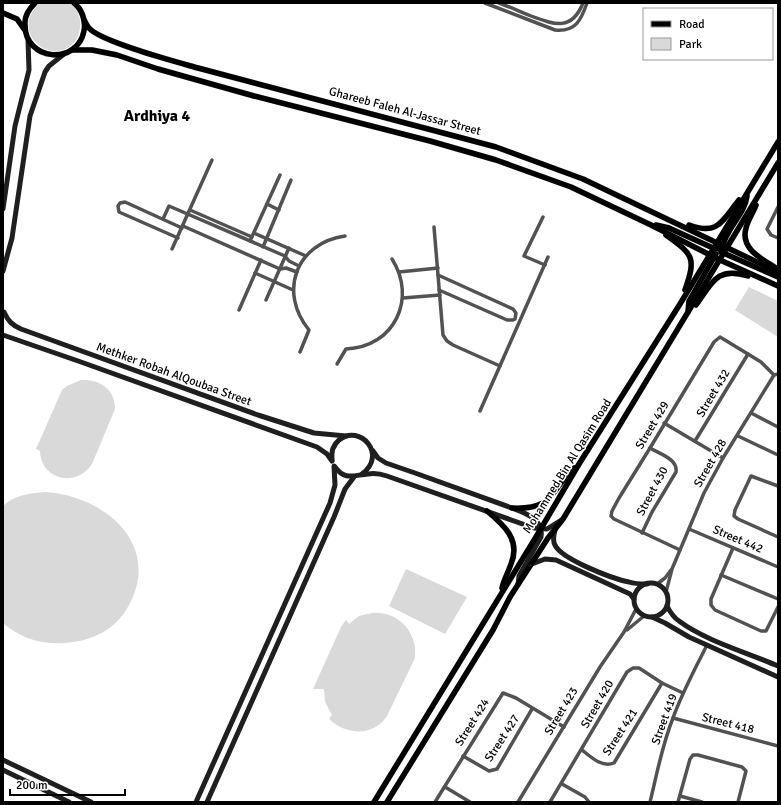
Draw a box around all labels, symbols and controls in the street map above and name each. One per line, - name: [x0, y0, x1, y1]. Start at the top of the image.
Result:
- legend: [643, 8, 773, 60]
- text: Road: [679, 17, 705, 32]
- text: Park: [679, 37, 702, 52]
- street label: Ghareeb Faleh Al-Jassar Street: [327, 84, 482, 139]
- district label: Ardhiya 4: [124, 106, 191, 126]
- street label: Methker Robah AlQoubaa Street: [94, 339, 253, 410]
- street label: Street 432: [693, 367, 734, 420]
- street label: Mohammed Bin Al Qasim Road: [520, 396, 615, 536]
- street label: Street 429: [632, 399, 673, 452]
- street label: Street 428: [691, 436, 730, 490]
- street label: Street 430: [633, 464, 672, 518]
- street label: Street 442: [710, 522, 765, 557]
- street label: Street 420: [578, 677, 617, 731]
- street label: Street 423: [541, 685, 582, 738]
- street label: Street 419: [648, 692, 681, 747]
- street label: Street 424: [452, 695, 493, 749]
- street label: Street 421: [600, 706, 641, 759]
- street label: Street 418: [700, 710, 756, 737]
- street label: Street 427: [482, 712, 523, 765]
- scale bar: [10, 771, 125, 797]
- text: 200 m: [16, 778, 48, 793]

